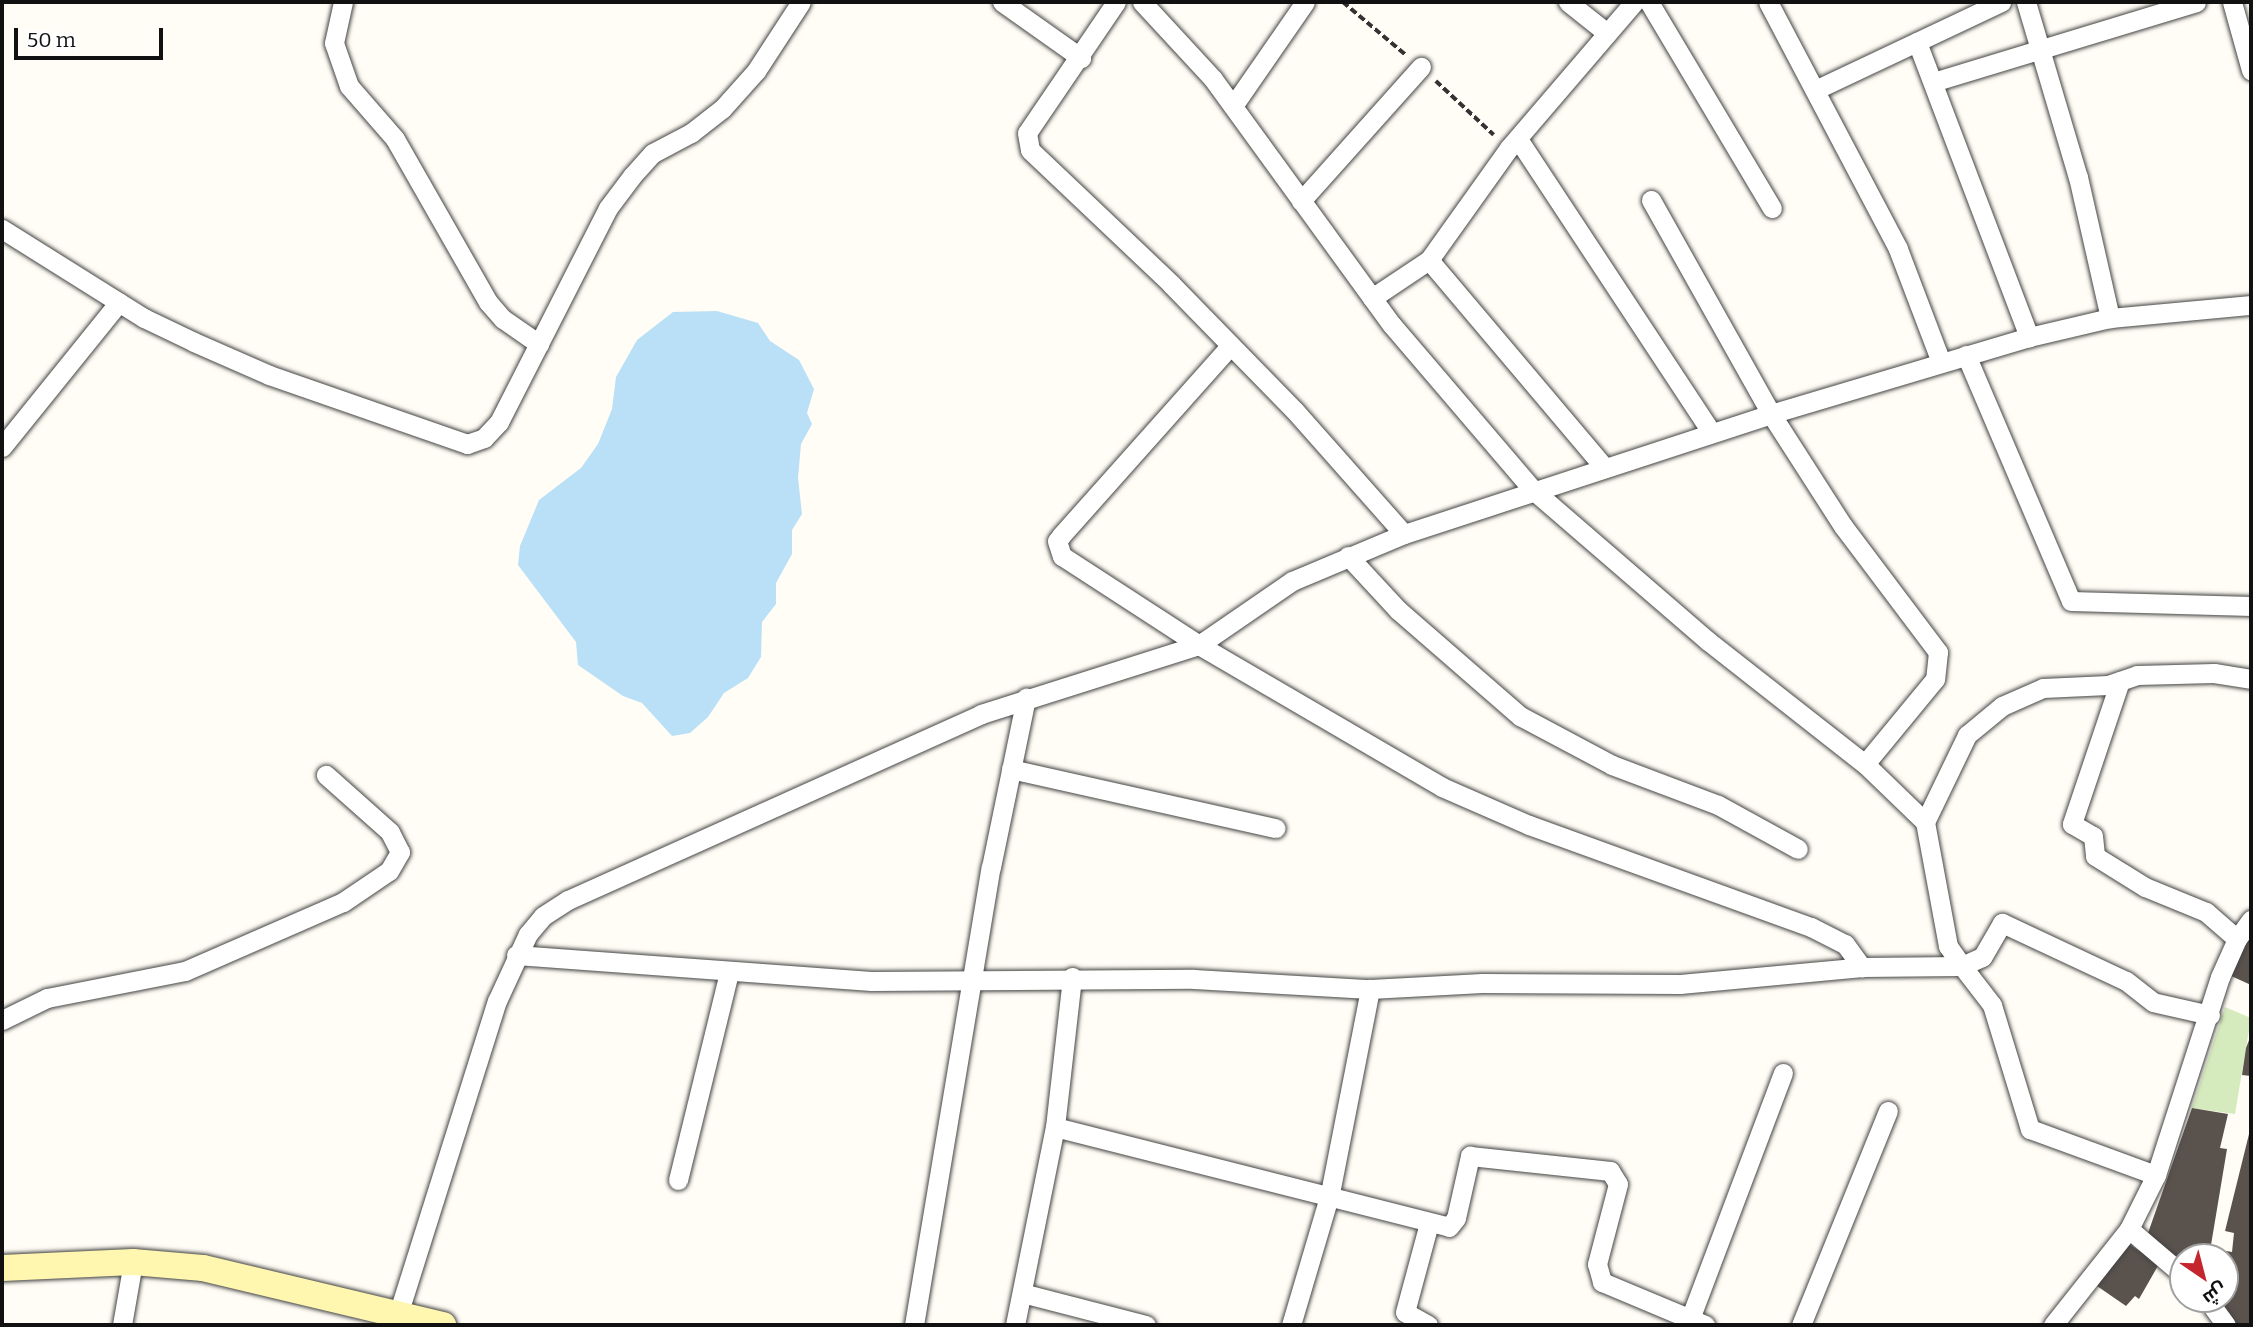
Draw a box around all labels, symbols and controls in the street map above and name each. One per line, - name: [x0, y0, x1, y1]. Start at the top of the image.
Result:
- scale bar: [18, 14, 166, 58]
- text: 50 m: [27, 27, 76, 53]
- north arrow: [2169, 1243, 2239, 1313]
- text: ش: [2199, 1278, 2232, 1310]

